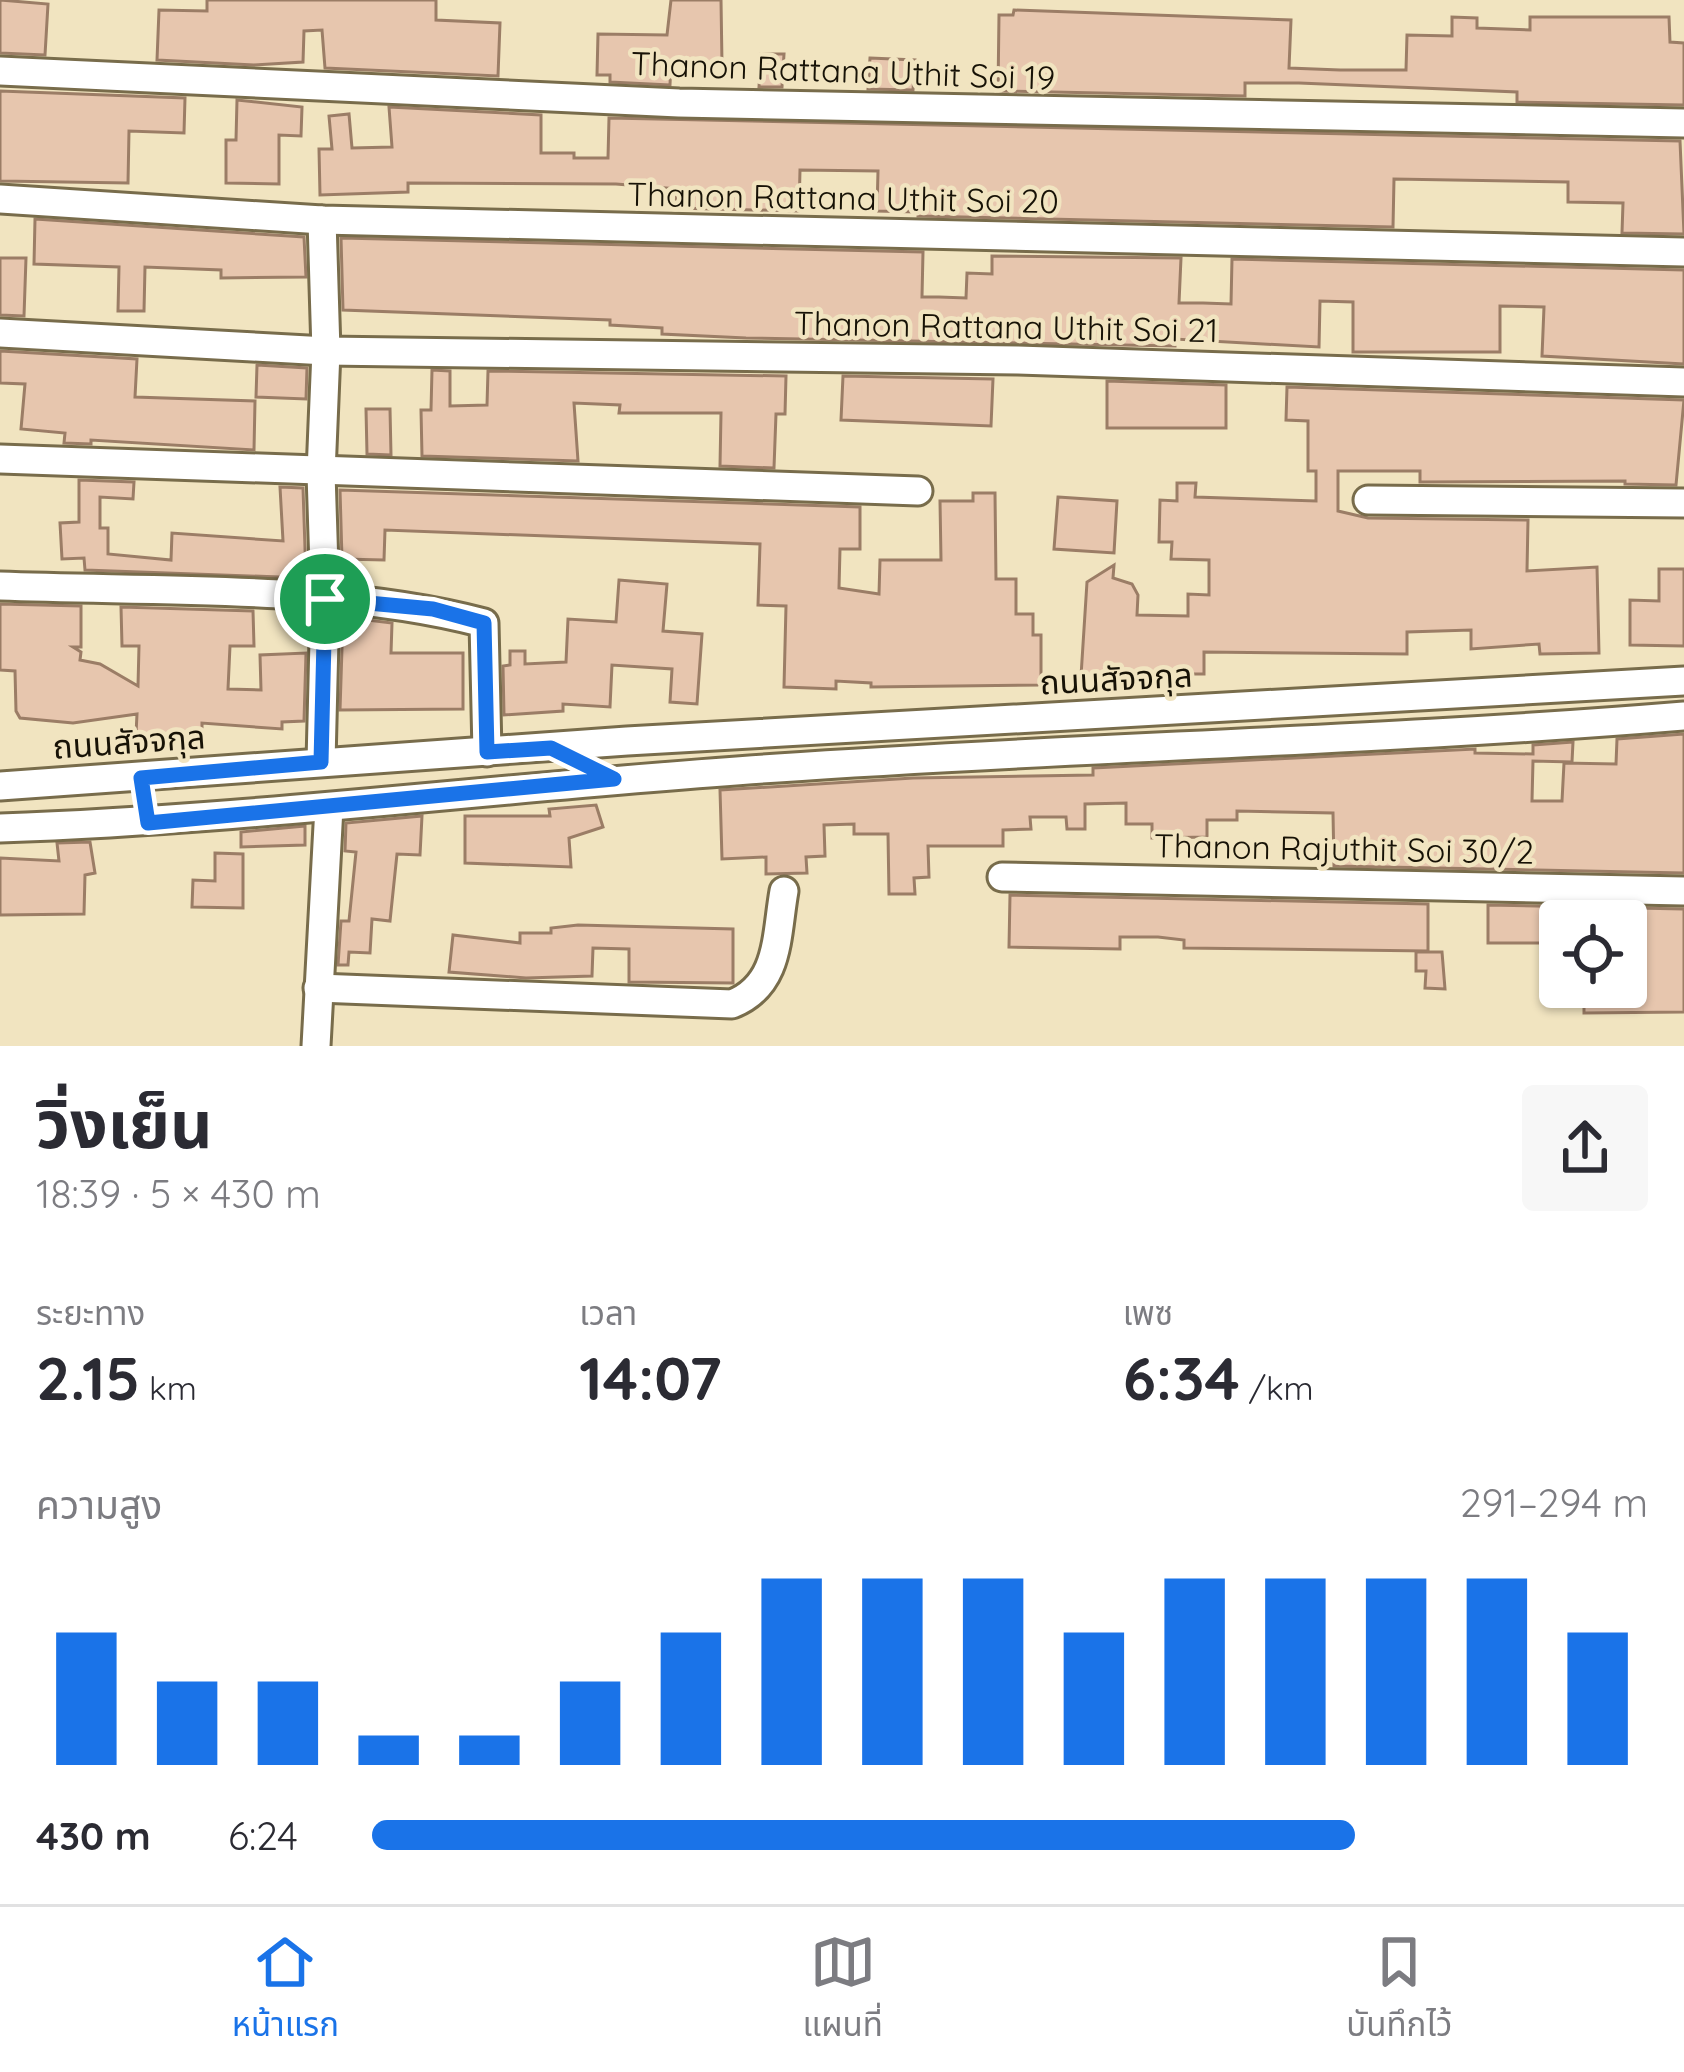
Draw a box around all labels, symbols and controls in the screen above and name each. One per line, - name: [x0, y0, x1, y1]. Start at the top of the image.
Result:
- street label: Thanon Rattana Uthit Soi 19: [630, 42, 1056, 98]
- street label: Thanon Rattana Uthit Soi 20: [627, 173, 1059, 221]
- street label: Thanon Rattana Uthit Soi 21: [794, 302, 1218, 350]
- pin: [274, 548, 376, 650]
- icon: arrive: [292, 566, 358, 632]
- street label: ถนนสัจจกุล: [1039, 654, 1194, 703]
- street label: ถนนสัจจกุล: [51, 715, 207, 768]
- street label: Thanon Rajuthit Soi 30/2: [1154, 824, 1534, 872]
- map controls: [1539, 900, 1647, 1008]
- button: locate: [1539, 900, 1647, 1008]
- text: วิ่งเย็น: [36, 1082, 213, 1165]
- button: share: [1522, 1085, 1648, 1211]
- text: 18:39 · 5 × 430 m: [36, 1169, 321, 1218]
- text: ระยะทาง: [36, 1292, 145, 1333]
- text: เวลา: [579, 1292, 637, 1333]
- text: เพซ: [1123, 1292, 1173, 1333]
- text: 2.15: [36, 1340, 140, 1415]
- text: 14:07: [579, 1340, 722, 1415]
- text: 6:34: [1123, 1340, 1240, 1415]
- text: km: [140, 1367, 197, 1408]
- text: /km: [1240, 1367, 1314, 1408]
- text: 291–294 m: [1460, 1478, 1648, 1527]
- text: ความสูง: [36, 1480, 162, 1529]
- text: 430 m: [36, 1811, 151, 1860]
- text: 6:24: [228, 1811, 298, 1860]
- tab: หน้าแรก: [232, 1929, 339, 2051]
- tab: แผนที่: [802, 1929, 883, 2051]
- tab: บันทึกไว้: [1346, 1929, 1452, 2051]

